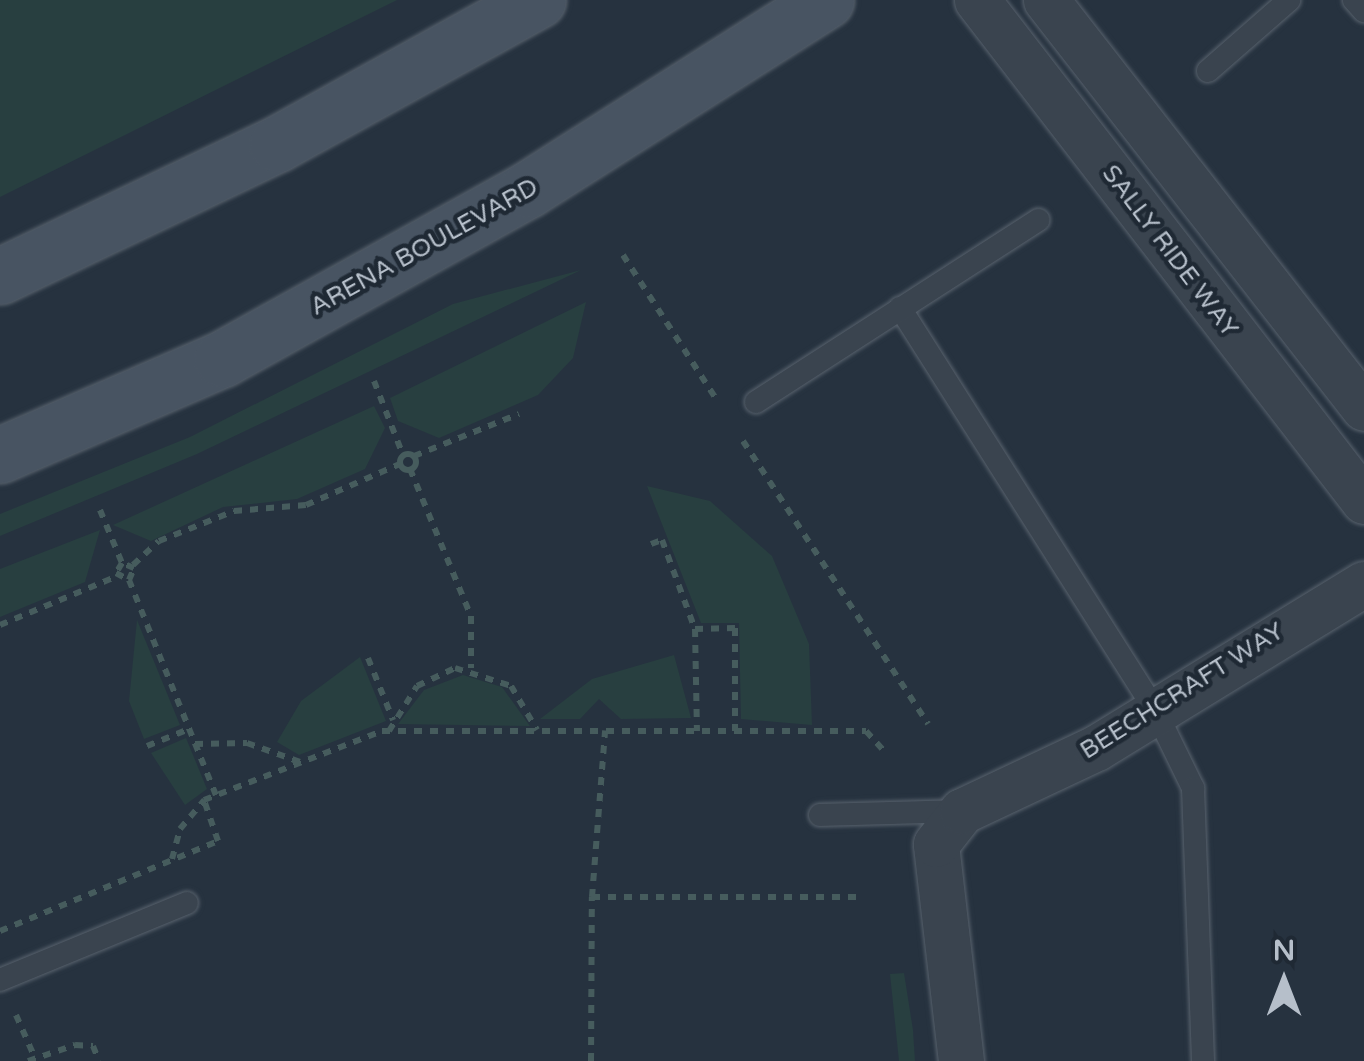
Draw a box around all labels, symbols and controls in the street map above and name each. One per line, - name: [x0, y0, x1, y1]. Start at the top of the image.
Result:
- street label: SALLY RIDE WAY: [1096, 159, 1244, 343]
- street label: ARENA BOULEVARD: [305, 172, 543, 322]
- street label: BEECHCRAFT WAY: [1075, 616, 1289, 766]
- north arrow: [1234, 931, 1334, 1031]
- text: N: [1273, 934, 1295, 968]

